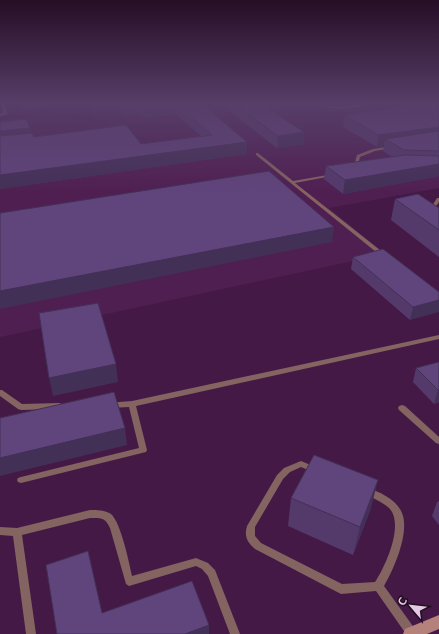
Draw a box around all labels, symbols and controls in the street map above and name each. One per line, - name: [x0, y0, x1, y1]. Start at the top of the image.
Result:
- north arrow: [391, 586, 431, 626]
- text: С: [394, 594, 410, 608]

